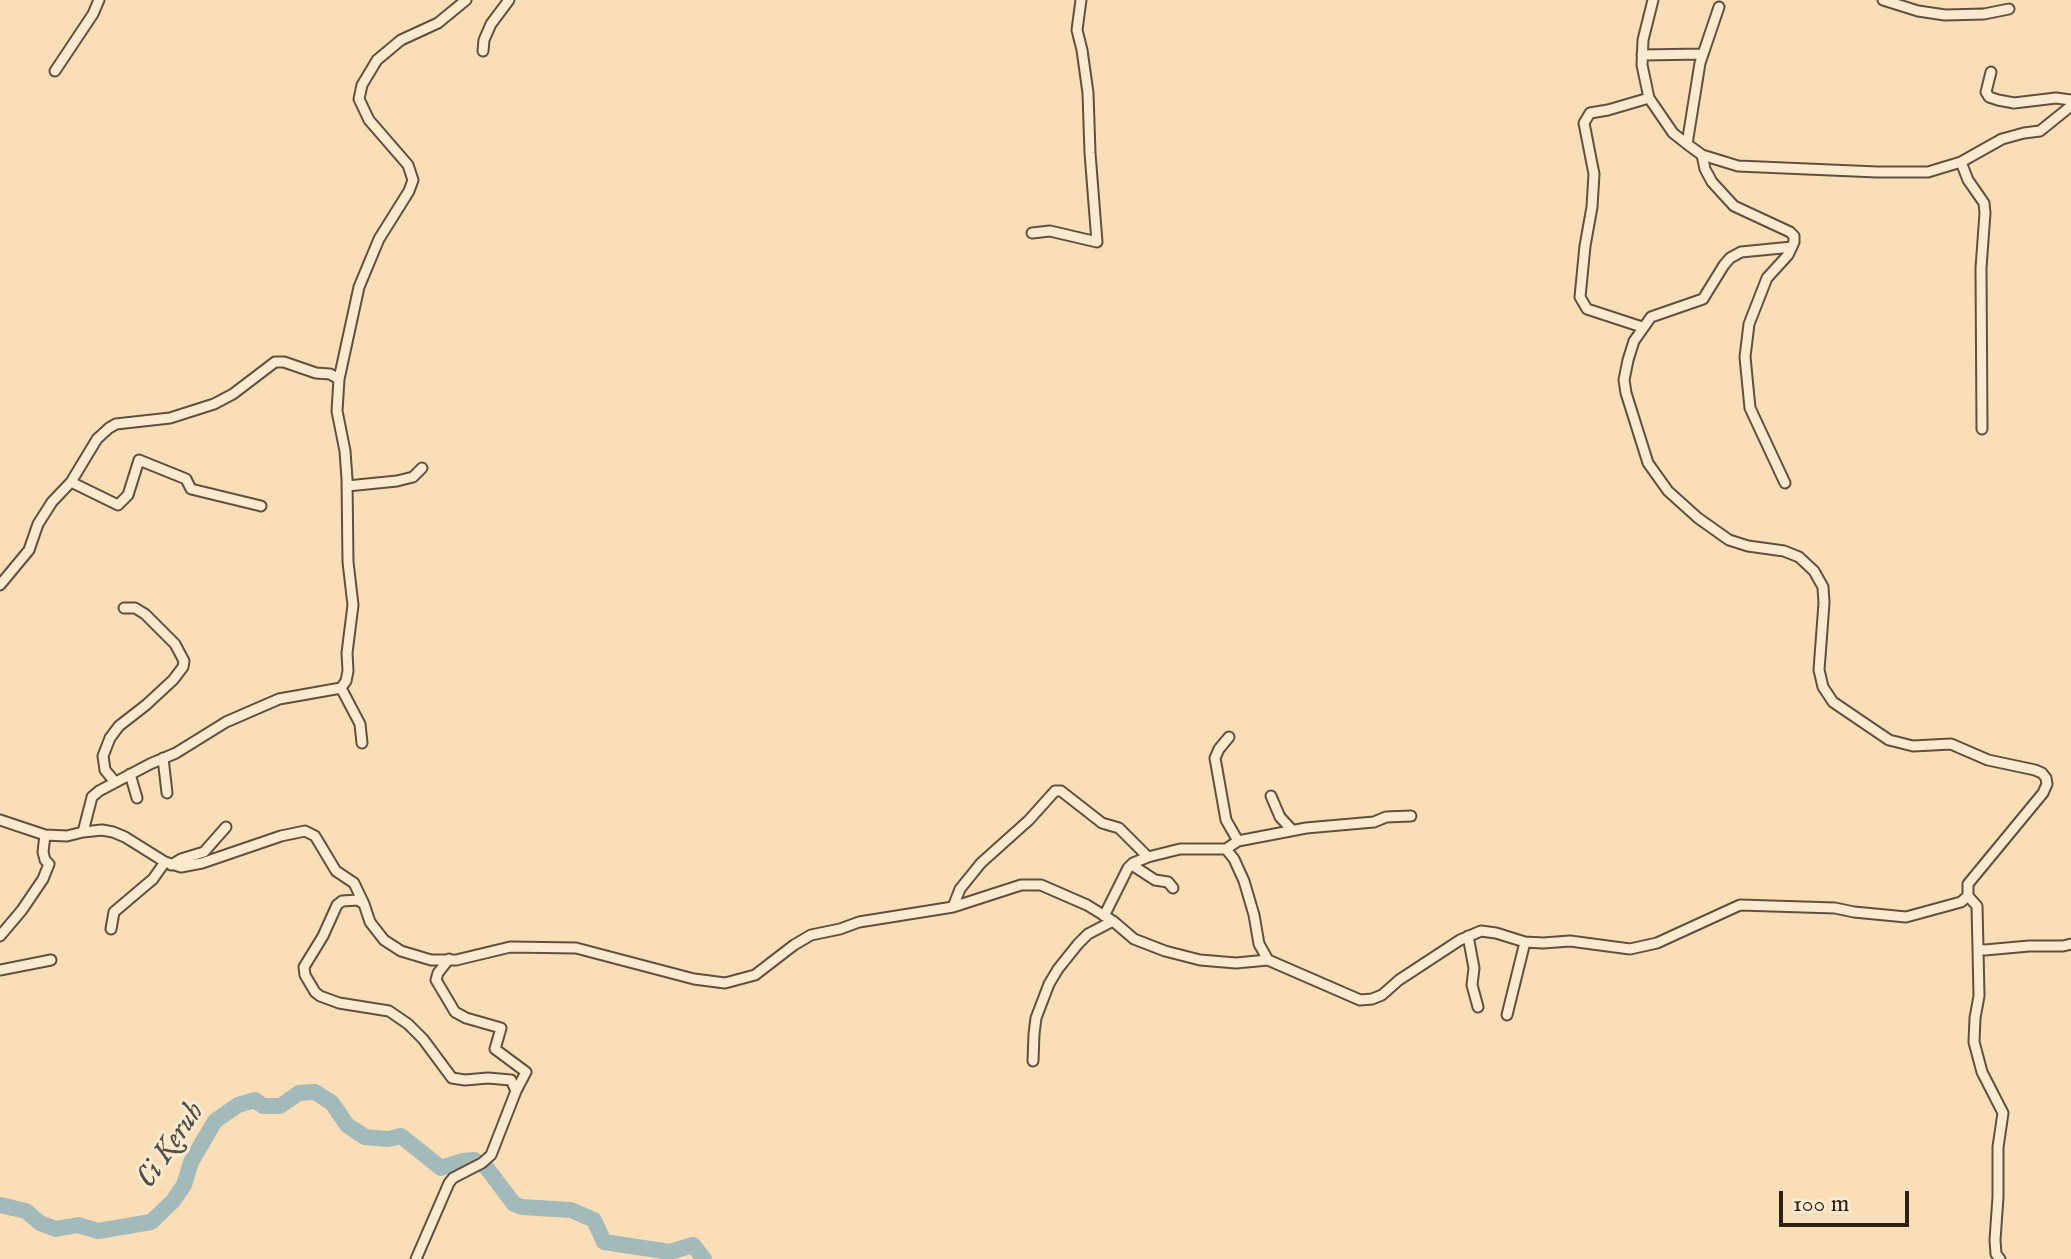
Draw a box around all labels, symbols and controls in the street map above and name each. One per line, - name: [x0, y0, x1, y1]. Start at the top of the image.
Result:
- water label: Ci Keruh: [130, 1096, 214, 1196]
- scale bar: [1783, 1175, 1913, 1225]
- text: 100 m: [1793, 1189, 1849, 1220]

